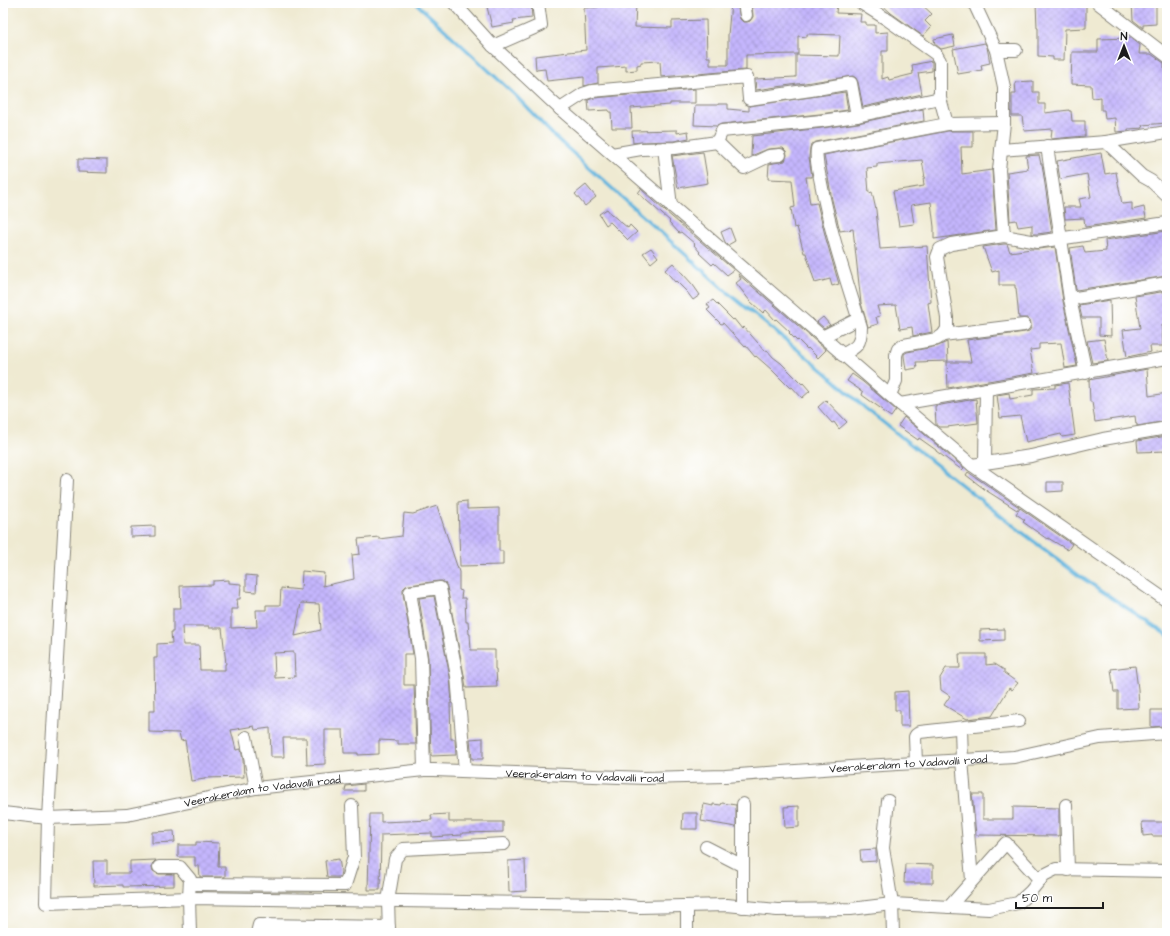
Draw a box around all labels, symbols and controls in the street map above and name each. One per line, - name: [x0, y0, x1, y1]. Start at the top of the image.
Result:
- north arrow: [1104, 26, 1144, 66]
- text: N: [1121, 29, 1128, 44]
- street label: Veerakeralam to Vadavalli road: [829, 752, 988, 777]
- street label: Veerakeralam to Vadavalli road: [505, 766, 665, 786]
- street label: Veerakeralam to Vadavalli road: [183, 772, 342, 811]
- scale bar: [1016, 884, 1103, 910]
- text: 50 m: [1022, 890, 1053, 907]

